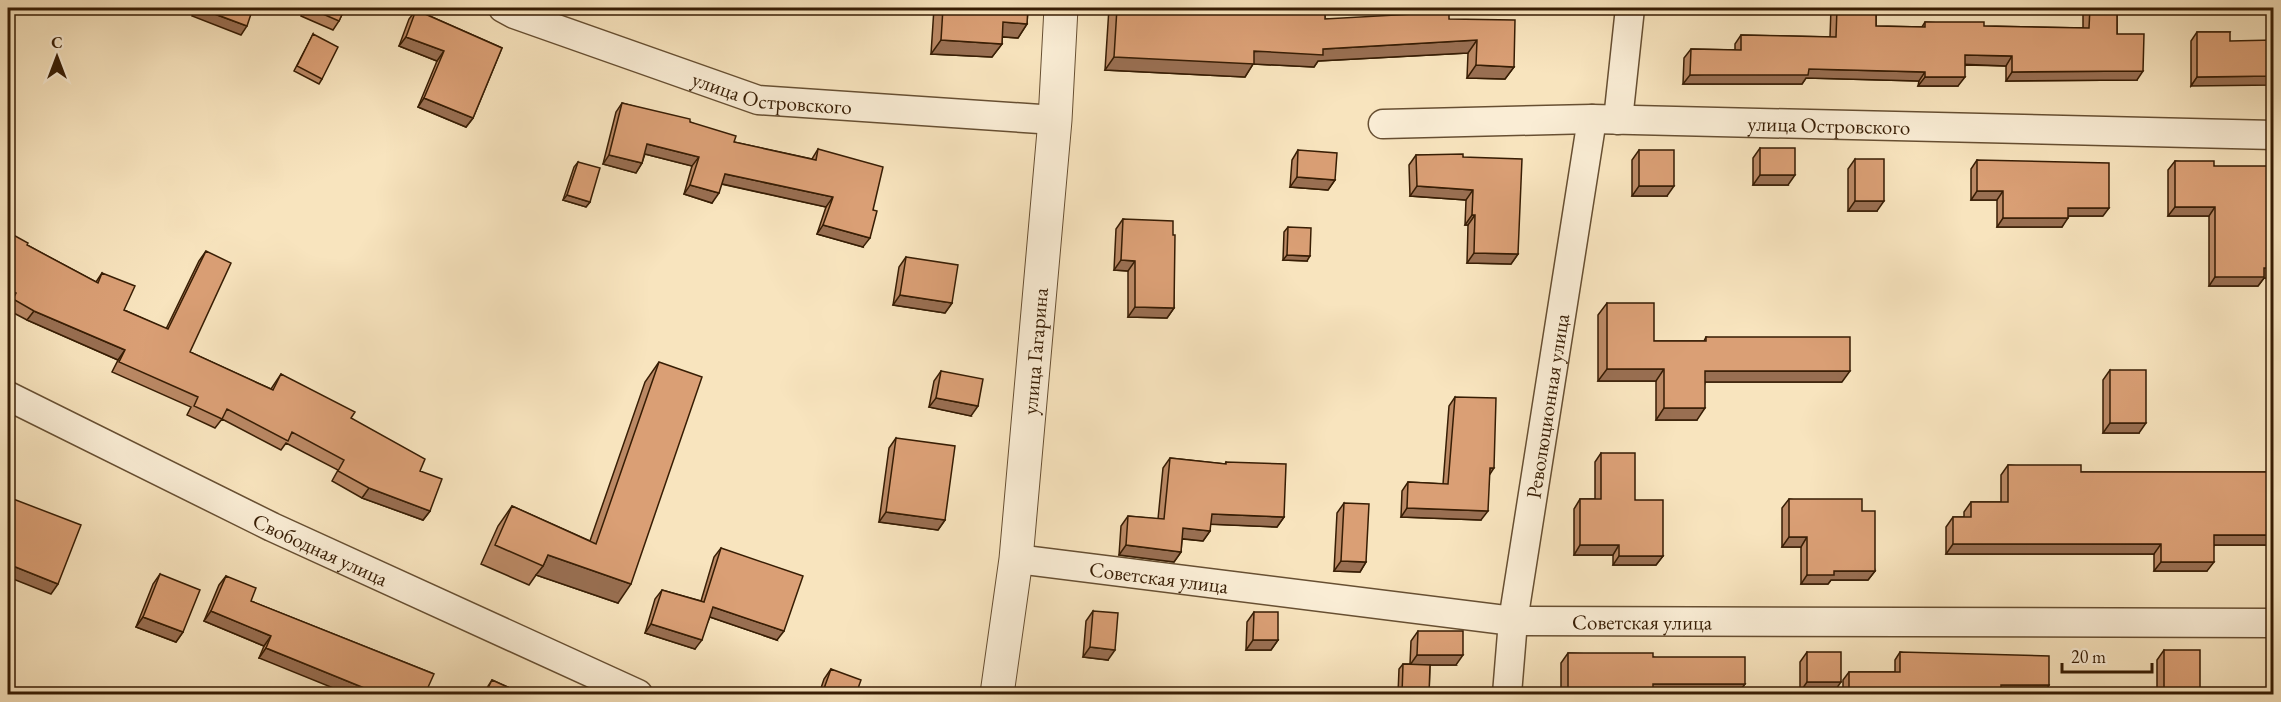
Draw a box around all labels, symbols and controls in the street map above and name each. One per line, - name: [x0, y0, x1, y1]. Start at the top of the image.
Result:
- north arrow: [27, 27, 87, 87]
- text: С: [51, 32, 63, 53]
- street label: улица Островского: [689, 64, 853, 120]
- street label: улица Островского: [1747, 109, 1911, 140]
- street label: улица Гагарина: [1015, 286, 1054, 416]
- street label: Революционная улица: [1519, 311, 1575, 500]
- street label: Свободная улица: [249, 506, 393, 592]
- street label: Советская улица: [1088, 555, 1231, 599]
- street label: Советская улица: [1572, 608, 1713, 635]
- scale bar: [2062, 636, 2152, 674]
- text: 20 m: [2071, 645, 2106, 668]

